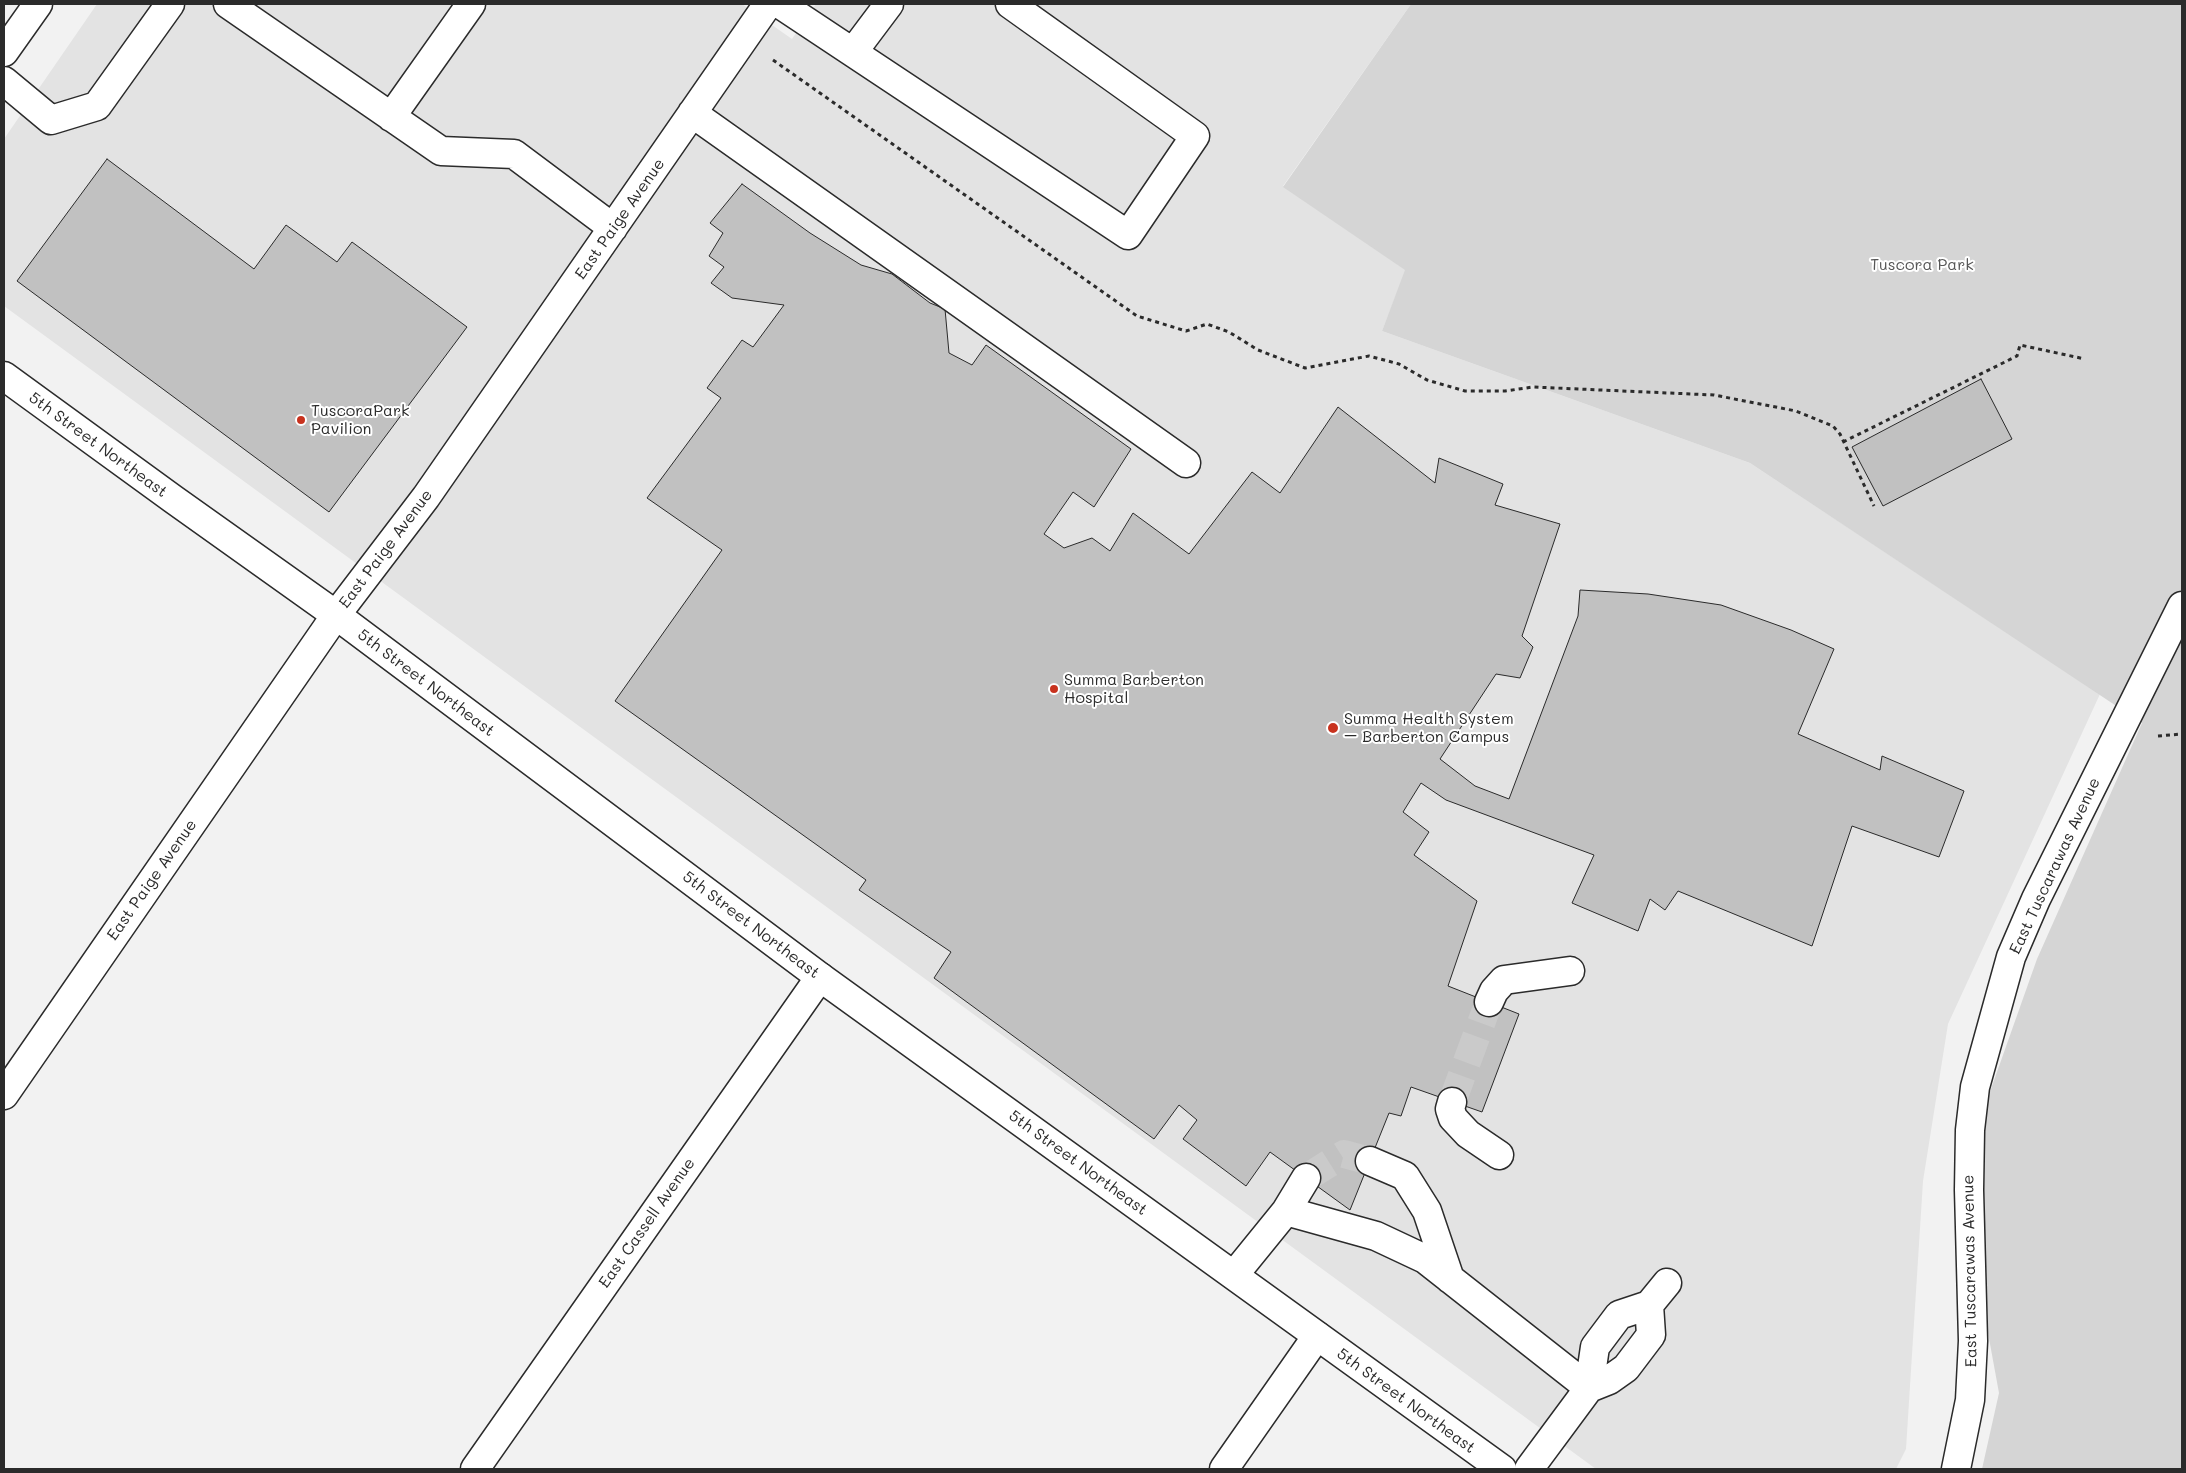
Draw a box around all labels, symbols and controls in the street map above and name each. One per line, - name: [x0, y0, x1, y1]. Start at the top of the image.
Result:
- street label: East Paige Avenue: [571, 155, 669, 283]
- park label: Tuscora Park: [1870, 255, 1974, 275]
- street label: 5th Street Northeast: [25, 388, 171, 502]
- place label: TuscoraPark Pavilion: [311, 401, 410, 439]
- marker: TuscoraPark Pavilion: [295, 414, 307, 426]
- street label: East Paige Avenue: [335, 486, 437, 612]
- street label: 5th Street Northeast: [354, 625, 498, 741]
- place label: Summa Barberton Hospital: [1064, 670, 1204, 708]
- marker: Summa Barberton Hospital: [1048, 683, 1060, 695]
- place label: Summa Health System – Barberton Campus: [1344, 709, 1514, 747]
- marker: Summa Health System – Barberton Campus: [1326, 721, 1340, 735]
- street label: East Tuscarawas Avenue: [2006, 775, 2104, 957]
- street label: East Paige Avenue: [103, 816, 201, 944]
- street label: 5th Street Northeast: [679, 867, 823, 983]
- street label: 5th Street Northeast: [1005, 1106, 1151, 1220]
- street label: East Cassell Avenue: [595, 1154, 699, 1292]
- street label: East Tuscarawas Avenue: [1959, 1175, 1981, 1367]
- street label: 5th Street Northeast: [1333, 1344, 1479, 1458]

